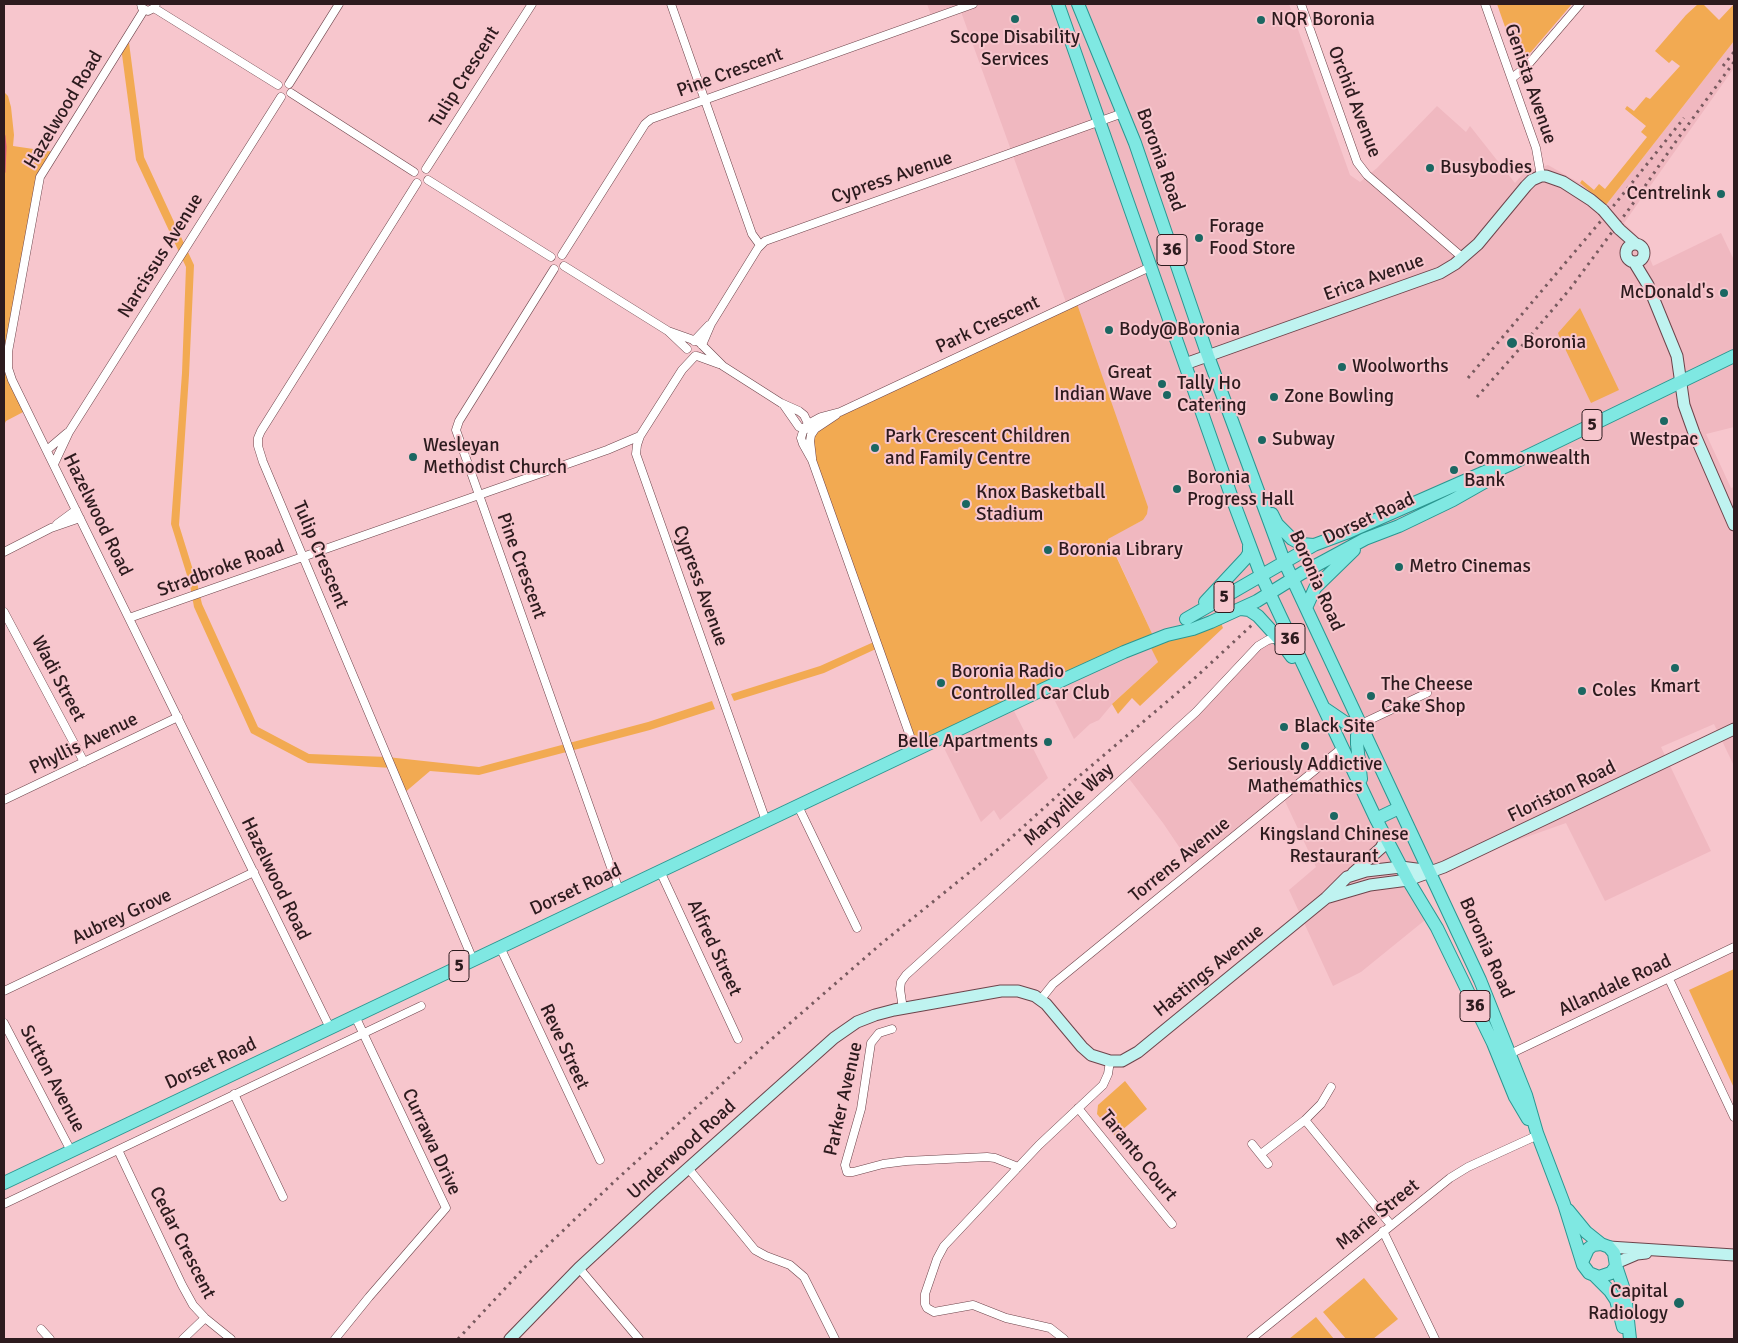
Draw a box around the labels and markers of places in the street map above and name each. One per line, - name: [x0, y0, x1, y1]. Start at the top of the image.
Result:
- place label: NQR Boronia: [1271, 9, 1375, 31]
- marker: Scope Disability Services: [1009, 13, 1021, 25]
- marker: NQR Boronia: [1255, 14, 1267, 26]
- place label: Scope Disability Services: [950, 27, 1080, 71]
- place label: Busybodies: [1440, 157, 1532, 179]
- marker: Busybodies: [1424, 162, 1436, 174]
- place label: Centrelink: [1626, 183, 1711, 205]
- marker: Centrelink: [1715, 188, 1727, 200]
- place label: Forage Food Store: [1209, 216, 1295, 260]
- marker: Forage Food Store: [1193, 232, 1205, 244]
- place label: McDonald's: [1620, 282, 1714, 304]
- marker: McDonald's: [1718, 287, 1730, 299]
- place label: Body@Boronia: [1119, 319, 1240, 341]
- marker: Body@Boronia: [1103, 324, 1115, 336]
- place label: Boronia: [1523, 332, 1586, 354]
- marker: Boronia: [1505, 336, 1519, 350]
- place label: Woolworths: [1352, 356, 1449, 378]
- marker: Woolworths: [1336, 361, 1348, 373]
- place label: Great Indian Wave: [1054, 362, 1152, 406]
- place label: Tally Ho Catering: [1177, 373, 1247, 417]
- marker: Great Indian Wave: [1156, 378, 1168, 390]
- place label: Zone Bowling: [1284, 386, 1394, 408]
- marker: Tally Ho Catering: [1161, 389, 1173, 401]
- marker: Zone Bowling: [1268, 391, 1280, 403]
- marker: Westpac: [1658, 415, 1670, 427]
- place label: Park Crescent Children and Family Centre: [885, 426, 1070, 470]
- place label: Subway: [1272, 429, 1335, 451]
- place label: Westpac: [1630, 429, 1698, 451]
- marker: Subway: [1256, 434, 1268, 446]
- place label: Wesleyan Methodist Church: [423, 435, 567, 479]
- marker: Park Crescent Children and Family Centre: [869, 442, 881, 454]
- place label: Commonwealth Bank: [1464, 448, 1590, 492]
- marker: Wesleyan Methodist Church: [407, 451, 419, 463]
- marker: Commonwealth Bank: [1448, 464, 1460, 476]
- place label: Boronia Progress Hall: [1187, 467, 1294, 511]
- place label: Knox Basketball Stadium: [976, 482, 1106, 526]
- marker: Boronia Progress Hall: [1171, 483, 1183, 495]
- marker: Knox Basketball Stadium: [960, 498, 972, 510]
- place label: Boronia Library: [1058, 539, 1183, 561]
- marker: Boronia Library: [1042, 544, 1054, 556]
- place label: Metro Cinemas: [1409, 556, 1531, 578]
- marker: Metro Cinemas: [1393, 561, 1405, 573]
- place label: Boronia Radio Controlled Car Club: [951, 661, 1110, 705]
- marker: Kmart: [1669, 662, 1681, 674]
- place label: The Cheese Cake Shop: [1381, 674, 1473, 718]
- place label: Kmart: [1650, 676, 1700, 698]
- marker: Boronia Radio Controlled Car Club: [935, 677, 947, 689]
- place label: Coles: [1592, 680, 1636, 702]
- marker: Coles: [1576, 685, 1588, 697]
- marker: The Cheese Cake Shop: [1365, 690, 1377, 702]
- place label: Black Site: [1294, 716, 1375, 738]
- marker: Black Site: [1278, 721, 1290, 733]
- place label: Belle Apartments: [897, 731, 1038, 753]
- marker: Belle Apartments: [1042, 736, 1054, 748]
- marker: Seriously Addictive Mathemathics: [1299, 740, 1311, 752]
- place label: Seriously Addictive Mathemathics: [1228, 754, 1382, 798]
- marker: Kingsland Chinese Restaurant: [1328, 810, 1340, 822]
- place label: Kingsland Chinese Restaurant: [1259, 824, 1409, 868]
- place label: Capital Radiology: [1588, 1281, 1668, 1325]
- marker: Capital Radiology: [1672, 1296, 1686, 1310]

